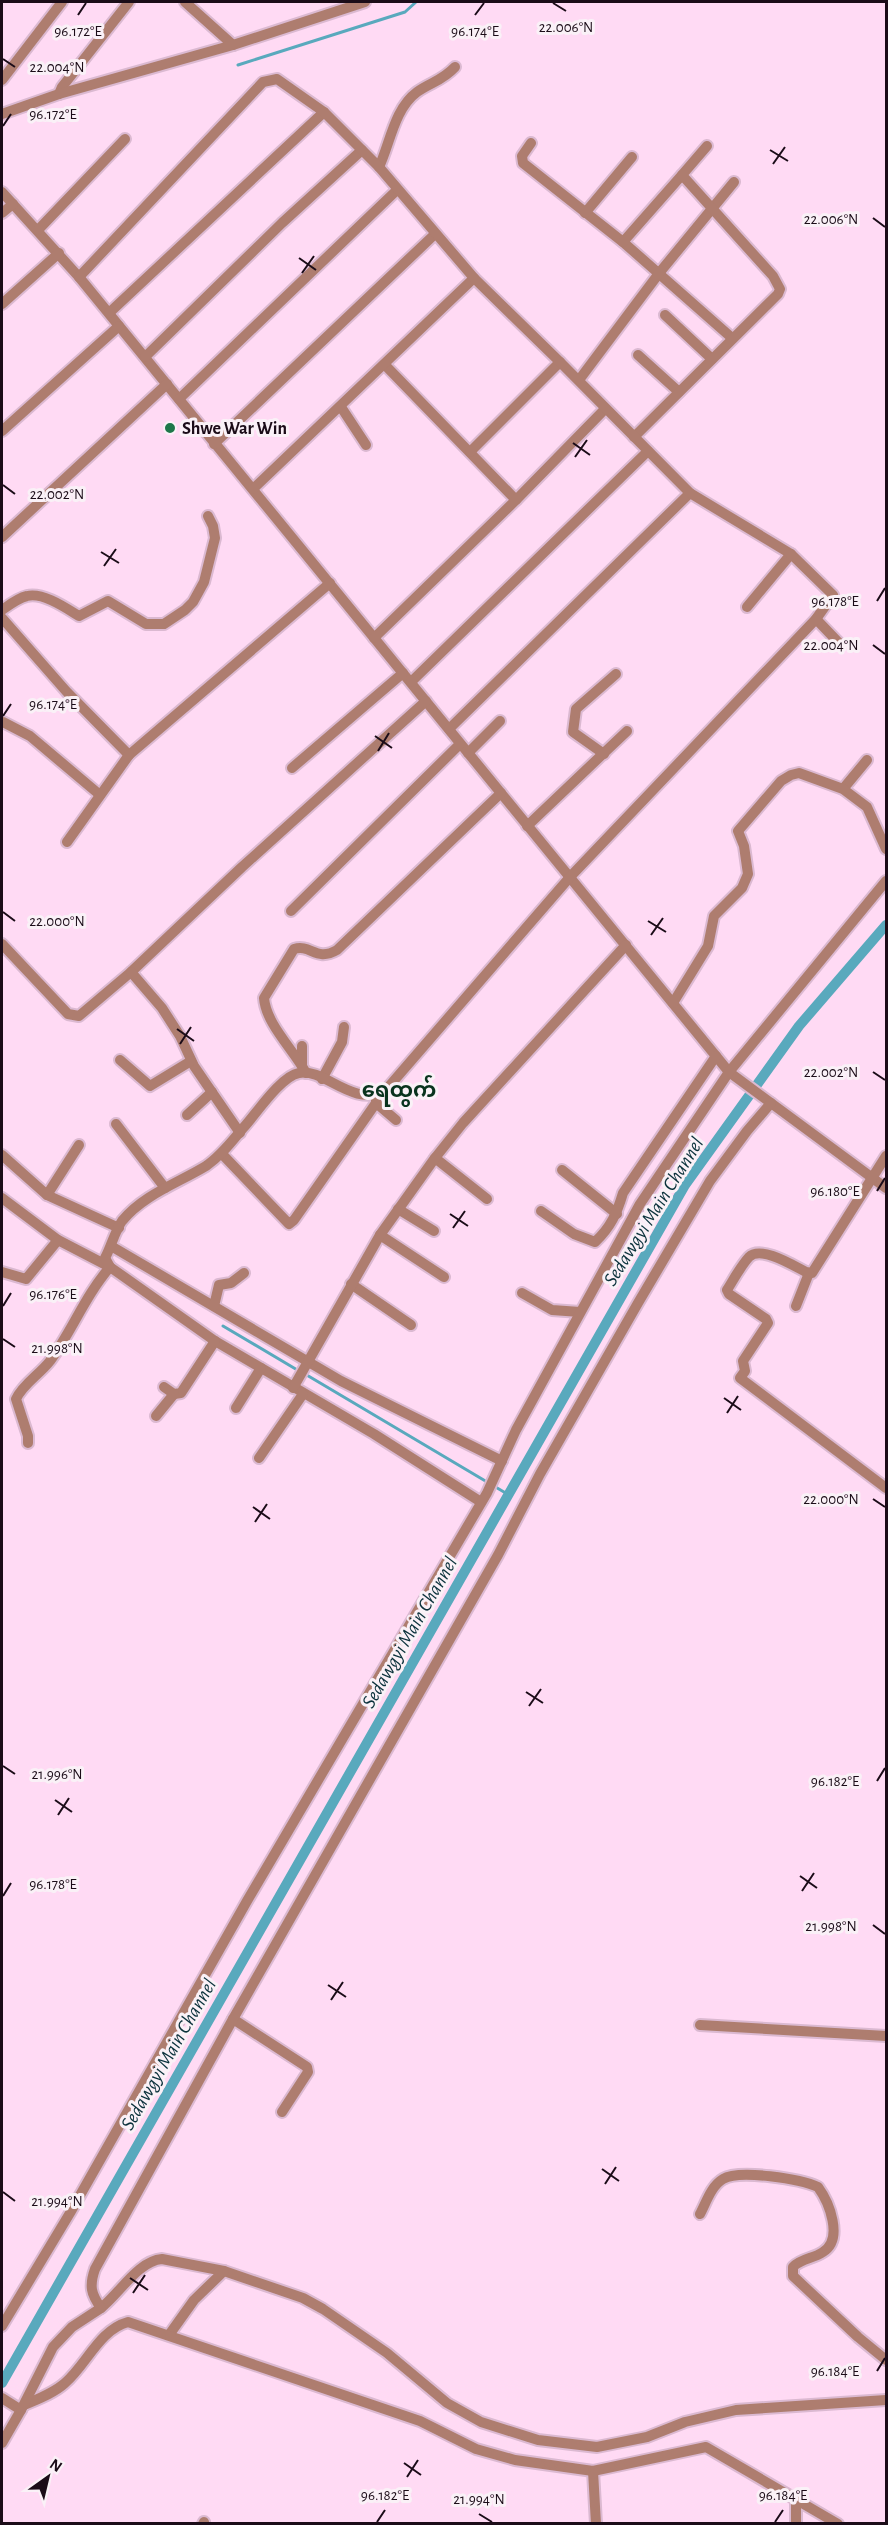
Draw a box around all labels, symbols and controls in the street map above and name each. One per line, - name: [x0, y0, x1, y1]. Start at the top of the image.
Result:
- text: 22.006°N: [539, 20, 593, 35]
- text: 96.172°E: [54, 24, 102, 39]
- text: 96.174°E: [451, 24, 499, 39]
- text: 22.004°N: [30, 60, 84, 75]
- text: 96.172°E: [29, 107, 77, 122]
- text: 22.006°N: [804, 212, 858, 227]
- place label: Shwe War Win: [182, 420, 287, 438]
- marker: Shwe War Win: [163, 421, 177, 435]
- text: 22.002°N: [30, 487, 84, 502]
- text: 96.178°E: [811, 594, 859, 609]
- text: 22.004°N: [804, 638, 858, 653]
- text: 96.174°E: [29, 697, 77, 712]
- text: 22.000°N: [29, 914, 85, 929]
- text: 22.002°N: [804, 1065, 858, 1080]
- district label: ရေထွက်: [362, 1074, 436, 1107]
- water label: Sedawgyi Main Channel: [600, 1134, 708, 1289]
- text: 96.180°E: [810, 1184, 860, 1199]
- text: 96.176°E: [29, 1287, 77, 1302]
- text: 21.998°N: [31, 1341, 83, 1356]
- text: 22.000°N: [803, 1492, 859, 1507]
- water label: Sedawgyi Main Channel: [358, 1553, 461, 1711]
- text: 21.996°N: [31, 1767, 83, 1782]
- text: 96.182°E: [811, 1774, 859, 1789]
- text: 96.178°E: [29, 1877, 77, 1892]
- text: 21.998°N: [805, 1919, 857, 1934]
- water label: Sedawgyi Main Channel: [117, 1975, 220, 2133]
- text: 21.994°N: [31, 2194, 83, 2209]
- text: 96.184°E: [811, 2364, 859, 2379]
- north arrow: [18, 2447, 78, 2507]
- text: N: [47, 2456, 65, 2475]
- text: 96.182°E: [361, 2488, 409, 2503]
- text: 96.184°E: [759, 2488, 807, 2503]
- text: 21.994°N: [453, 2492, 505, 2507]

